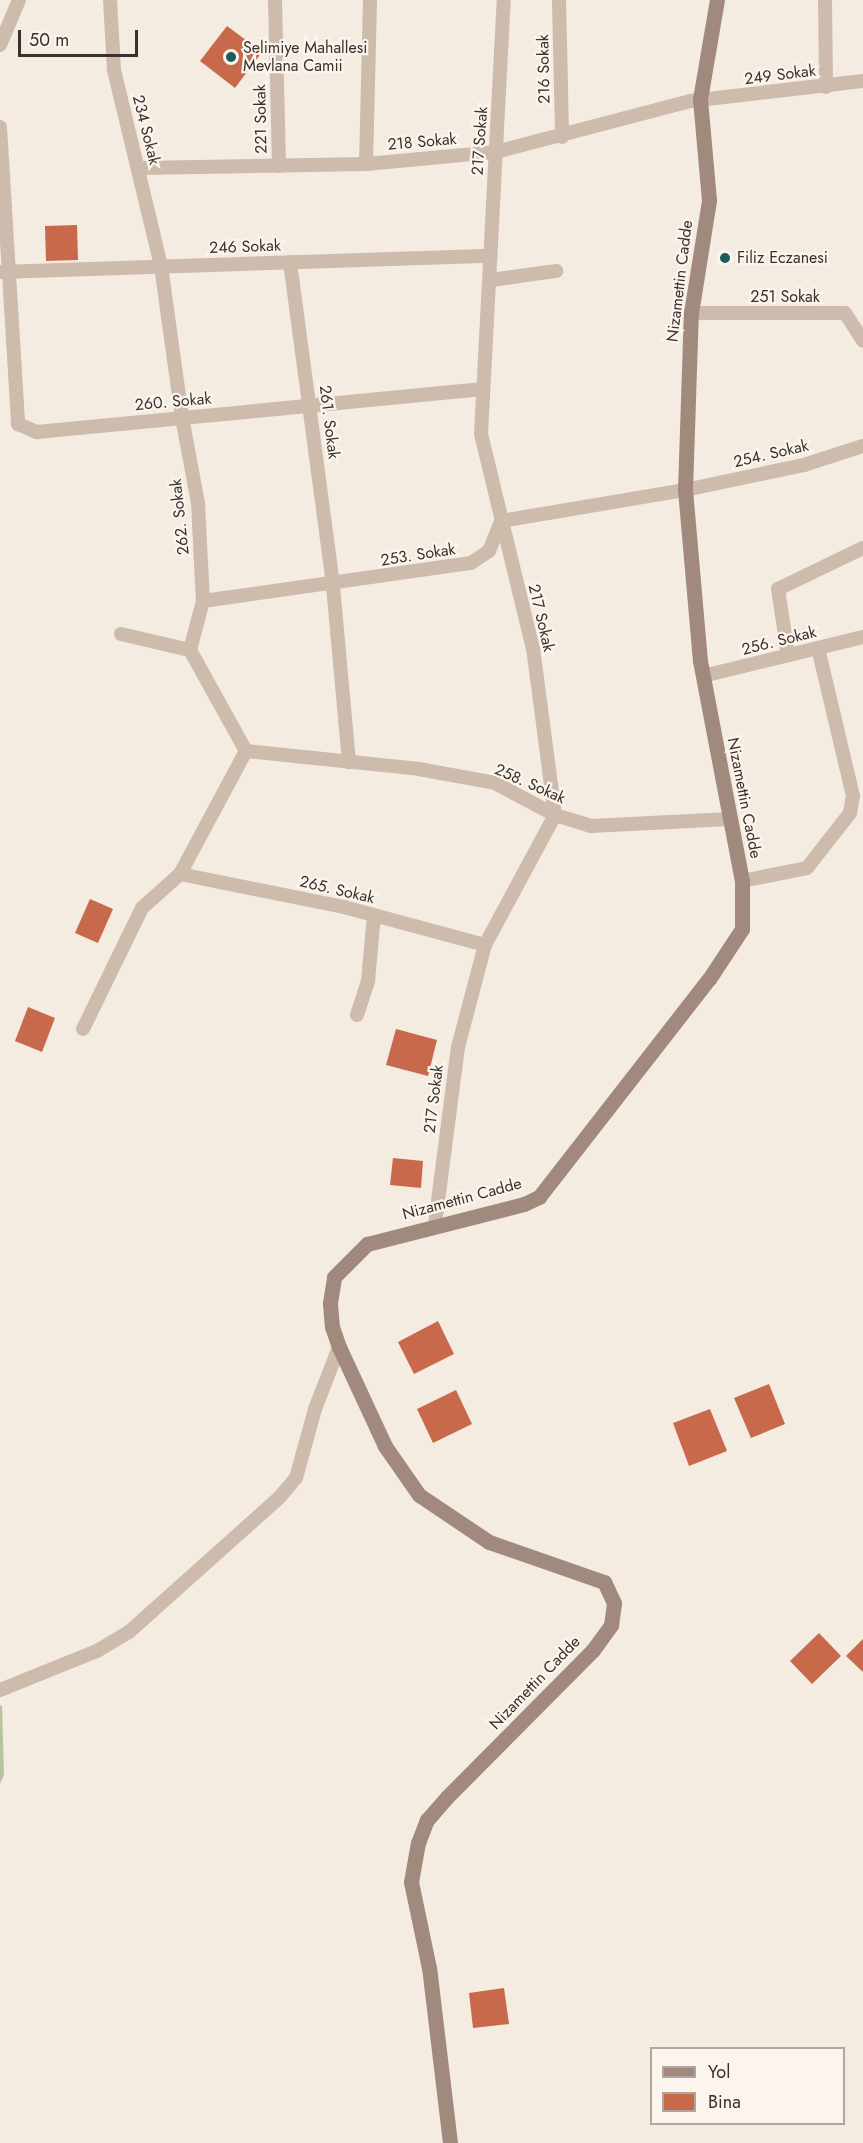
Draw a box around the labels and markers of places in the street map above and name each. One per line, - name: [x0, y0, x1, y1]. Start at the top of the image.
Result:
- place label: Selimiye Mahallesi Mevlana Camii: [243, 38, 367, 76]
- marker: Selimiye Mahallesi Mevlana Camii: [224, 50, 238, 64]
- place label: Filiz Eczanesi: [737, 248, 828, 268]
- marker: Filiz Eczanesi: [718, 251, 732, 265]

